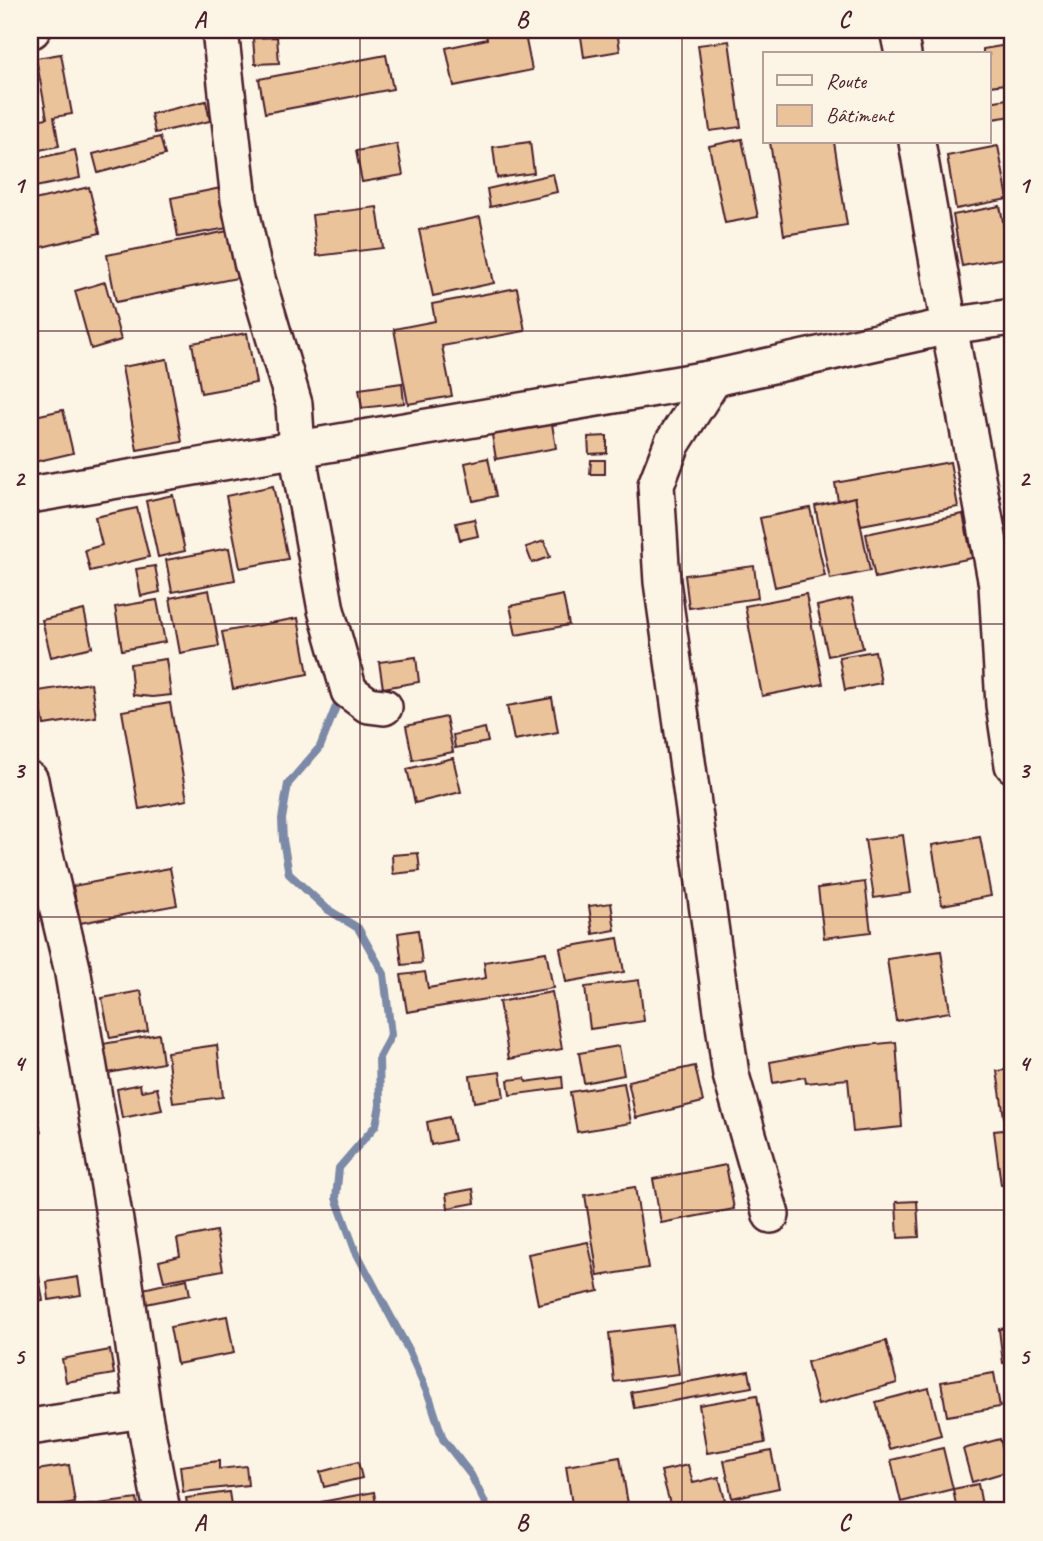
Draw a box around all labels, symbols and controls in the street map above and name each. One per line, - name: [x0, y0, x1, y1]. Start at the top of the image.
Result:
- text: A: [194, 5, 208, 34]
- text: B: [516, 5, 530, 34]
- text: C: [839, 5, 853, 34]
- legend: [763, 52, 990, 144]
- text: Route: [826, 68, 867, 94]
- text: Bâtiment: [826, 102, 895, 128]
- text: 1: [14, 171, 27, 200]
- text: 1: [1019, 171, 1032, 200]
- text: 2: [14, 464, 27, 493]
- text: 2: [1019, 464, 1032, 493]
- text: 3: [14, 756, 27, 785]
- text: 3: [1019, 756, 1032, 785]
- text: 4: [14, 1049, 27, 1078]
- text: 4: [1019, 1049, 1032, 1078]
- text: 5: [14, 1342, 26, 1371]
- text: 5: [1019, 1342, 1031, 1371]
- text: A: [194, 1508, 208, 1537]
- text: B: [516, 1508, 530, 1537]
- text: C: [839, 1508, 853, 1537]

